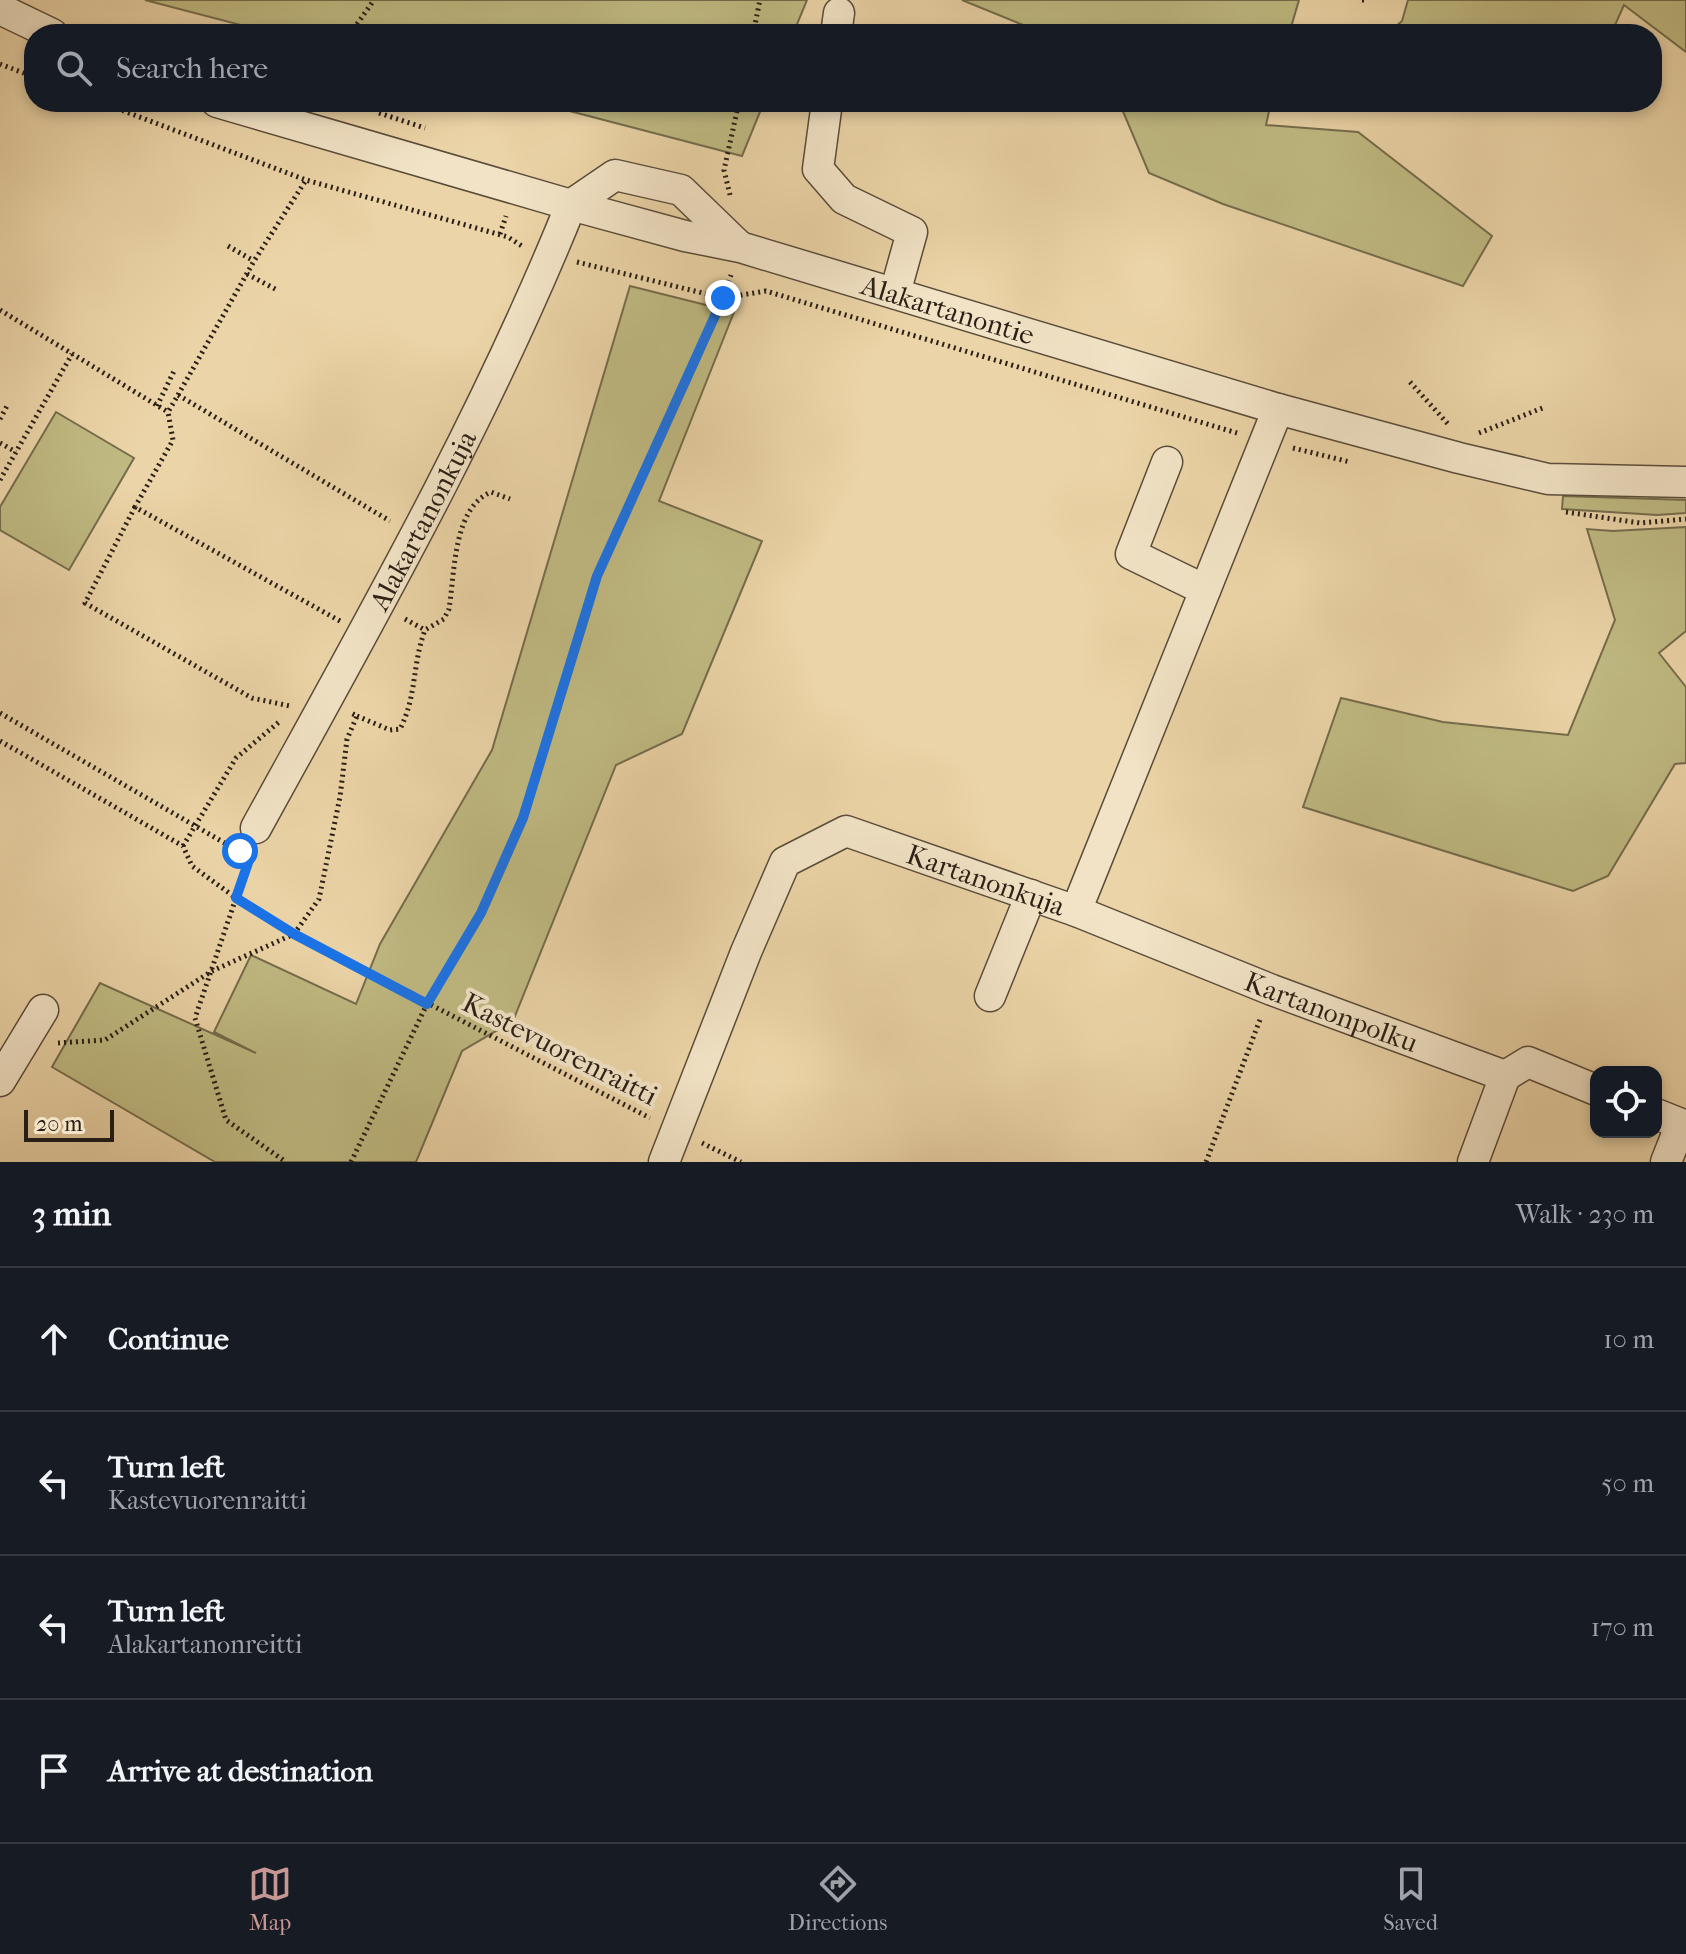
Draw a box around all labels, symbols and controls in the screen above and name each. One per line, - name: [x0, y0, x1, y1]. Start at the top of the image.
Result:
- search box: [24, 24, 1662, 112]
- icon: search: [52, 46, 96, 90]
- text: Search here: [116, 51, 268, 86]
- street label: Alakartanontie: [856, 268, 1039, 351]
- route end: [705, 280, 741, 316]
- street label: Alakartanonkuja: [362, 424, 483, 617]
- route start: [222, 833, 258, 869]
- street label: Kartanonkuja: [902, 837, 1070, 923]
- street label: Kartanonpolku: [1240, 964, 1423, 1059]
- street label: Kastevuorenraitti: [457, 986, 663, 1112]
- map controls: [1590, 1066, 1662, 1138]
- button: locate: [1590, 1066, 1662, 1138]
- scale bar: [24, 1106, 114, 1142]
- text: 20 m: [36, 1111, 82, 1137]
- text: 3 min: [32, 1194, 111, 1234]
- text: Walk · 230 m: [1516, 1199, 1654, 1230]
- icon: ahead: [32, 1317, 76, 1361]
- text: Continue: [108, 1322, 229, 1357]
- text: 10 m: [1603, 1324, 1654, 1355]
- text: Turn left: [108, 1450, 225, 1485]
- icon: left: [32, 1461, 76, 1505]
- text: 50 m: [1601, 1468, 1654, 1499]
- text: Kastevuorenraitti: [108, 1485, 307, 1516]
- text: Turn left: [108, 1594, 225, 1629]
- icon: left: [32, 1605, 76, 1649]
- text: 170 m: [1591, 1612, 1654, 1643]
- text: Alakartanonreitti: [108, 1629, 303, 1660]
- icon: arrive: [32, 1749, 76, 1793]
- text: Arrive at destination: [108, 1754, 373, 1789]
- tab: Map: [248, 1862, 292, 1936]
- tab: Directions: [788, 1862, 887, 1936]
- tab: Saved: [1383, 1862, 1438, 1936]

